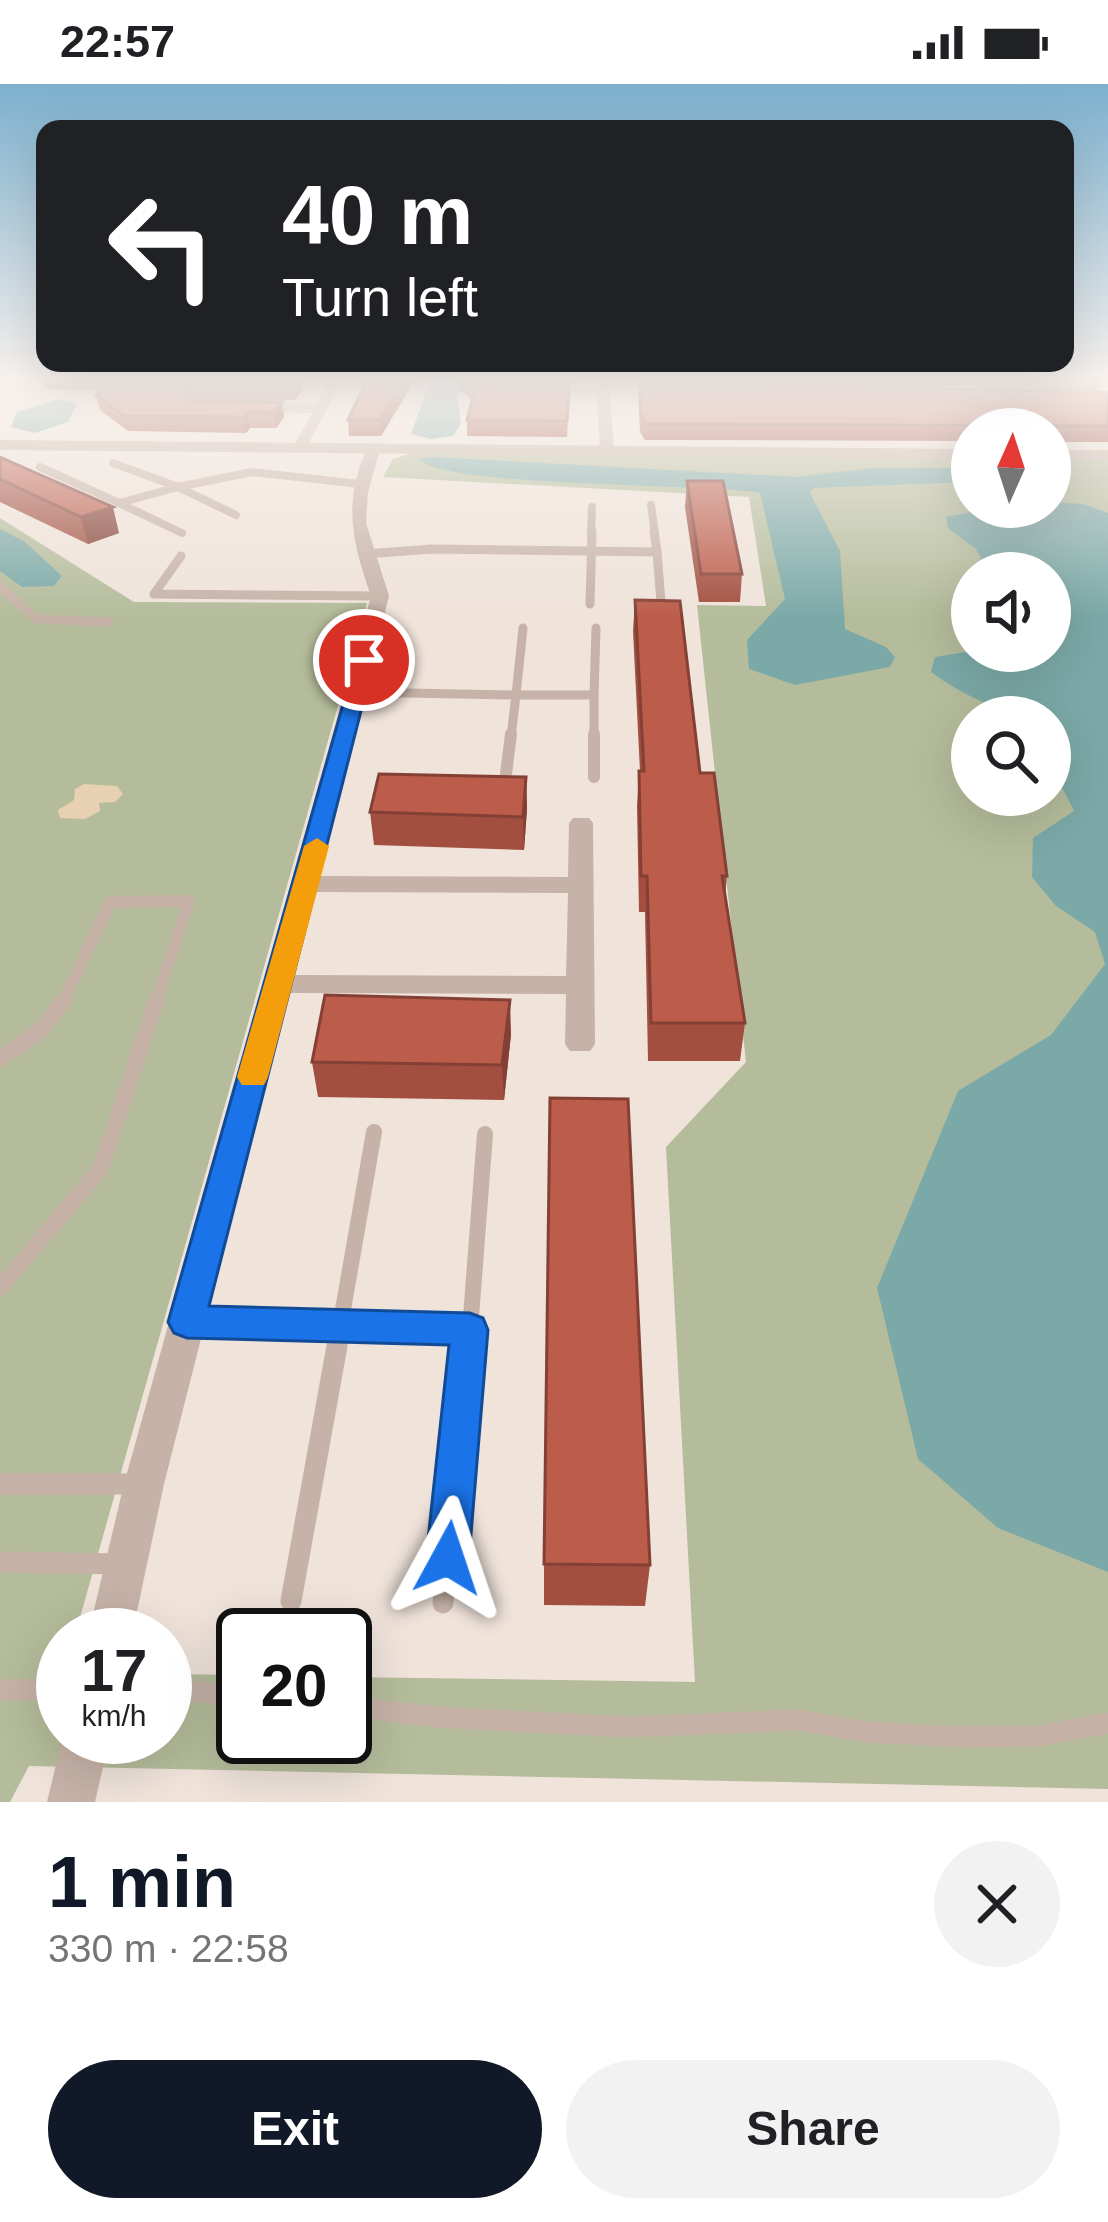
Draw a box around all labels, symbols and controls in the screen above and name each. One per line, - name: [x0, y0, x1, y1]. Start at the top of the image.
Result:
- text: 22:57: [60, 16, 175, 67]
- icon: left: [84, 168, 240, 324]
- text: 40 m: [282, 168, 473, 262]
- text: Turn left: [282, 267, 478, 327]
- north arrow: [951, 408, 1071, 528]
- map controls: [951, 408, 1071, 816]
- button: sound: [951, 552, 1071, 672]
- pin: [313, 609, 415, 711]
- icon: arrive: [331, 627, 397, 693]
- button: search: [951, 696, 1071, 816]
- position arrow: [385, 1495, 511, 1621]
- speed limit sign: 20: [216, 1608, 372, 1764]
- text: 17: [81, 1637, 147, 1704]
- text: km/h: [81, 1699, 147, 1732]
- button: close: [934, 1841, 1060, 1967]
- text: 1 min: [48, 1842, 236, 1922]
- text: 330 m · 22:58: [48, 1927, 289, 1970]
- button: Exit: [48, 2060, 542, 2198]
- button: Share: [566, 2060, 1060, 2198]

